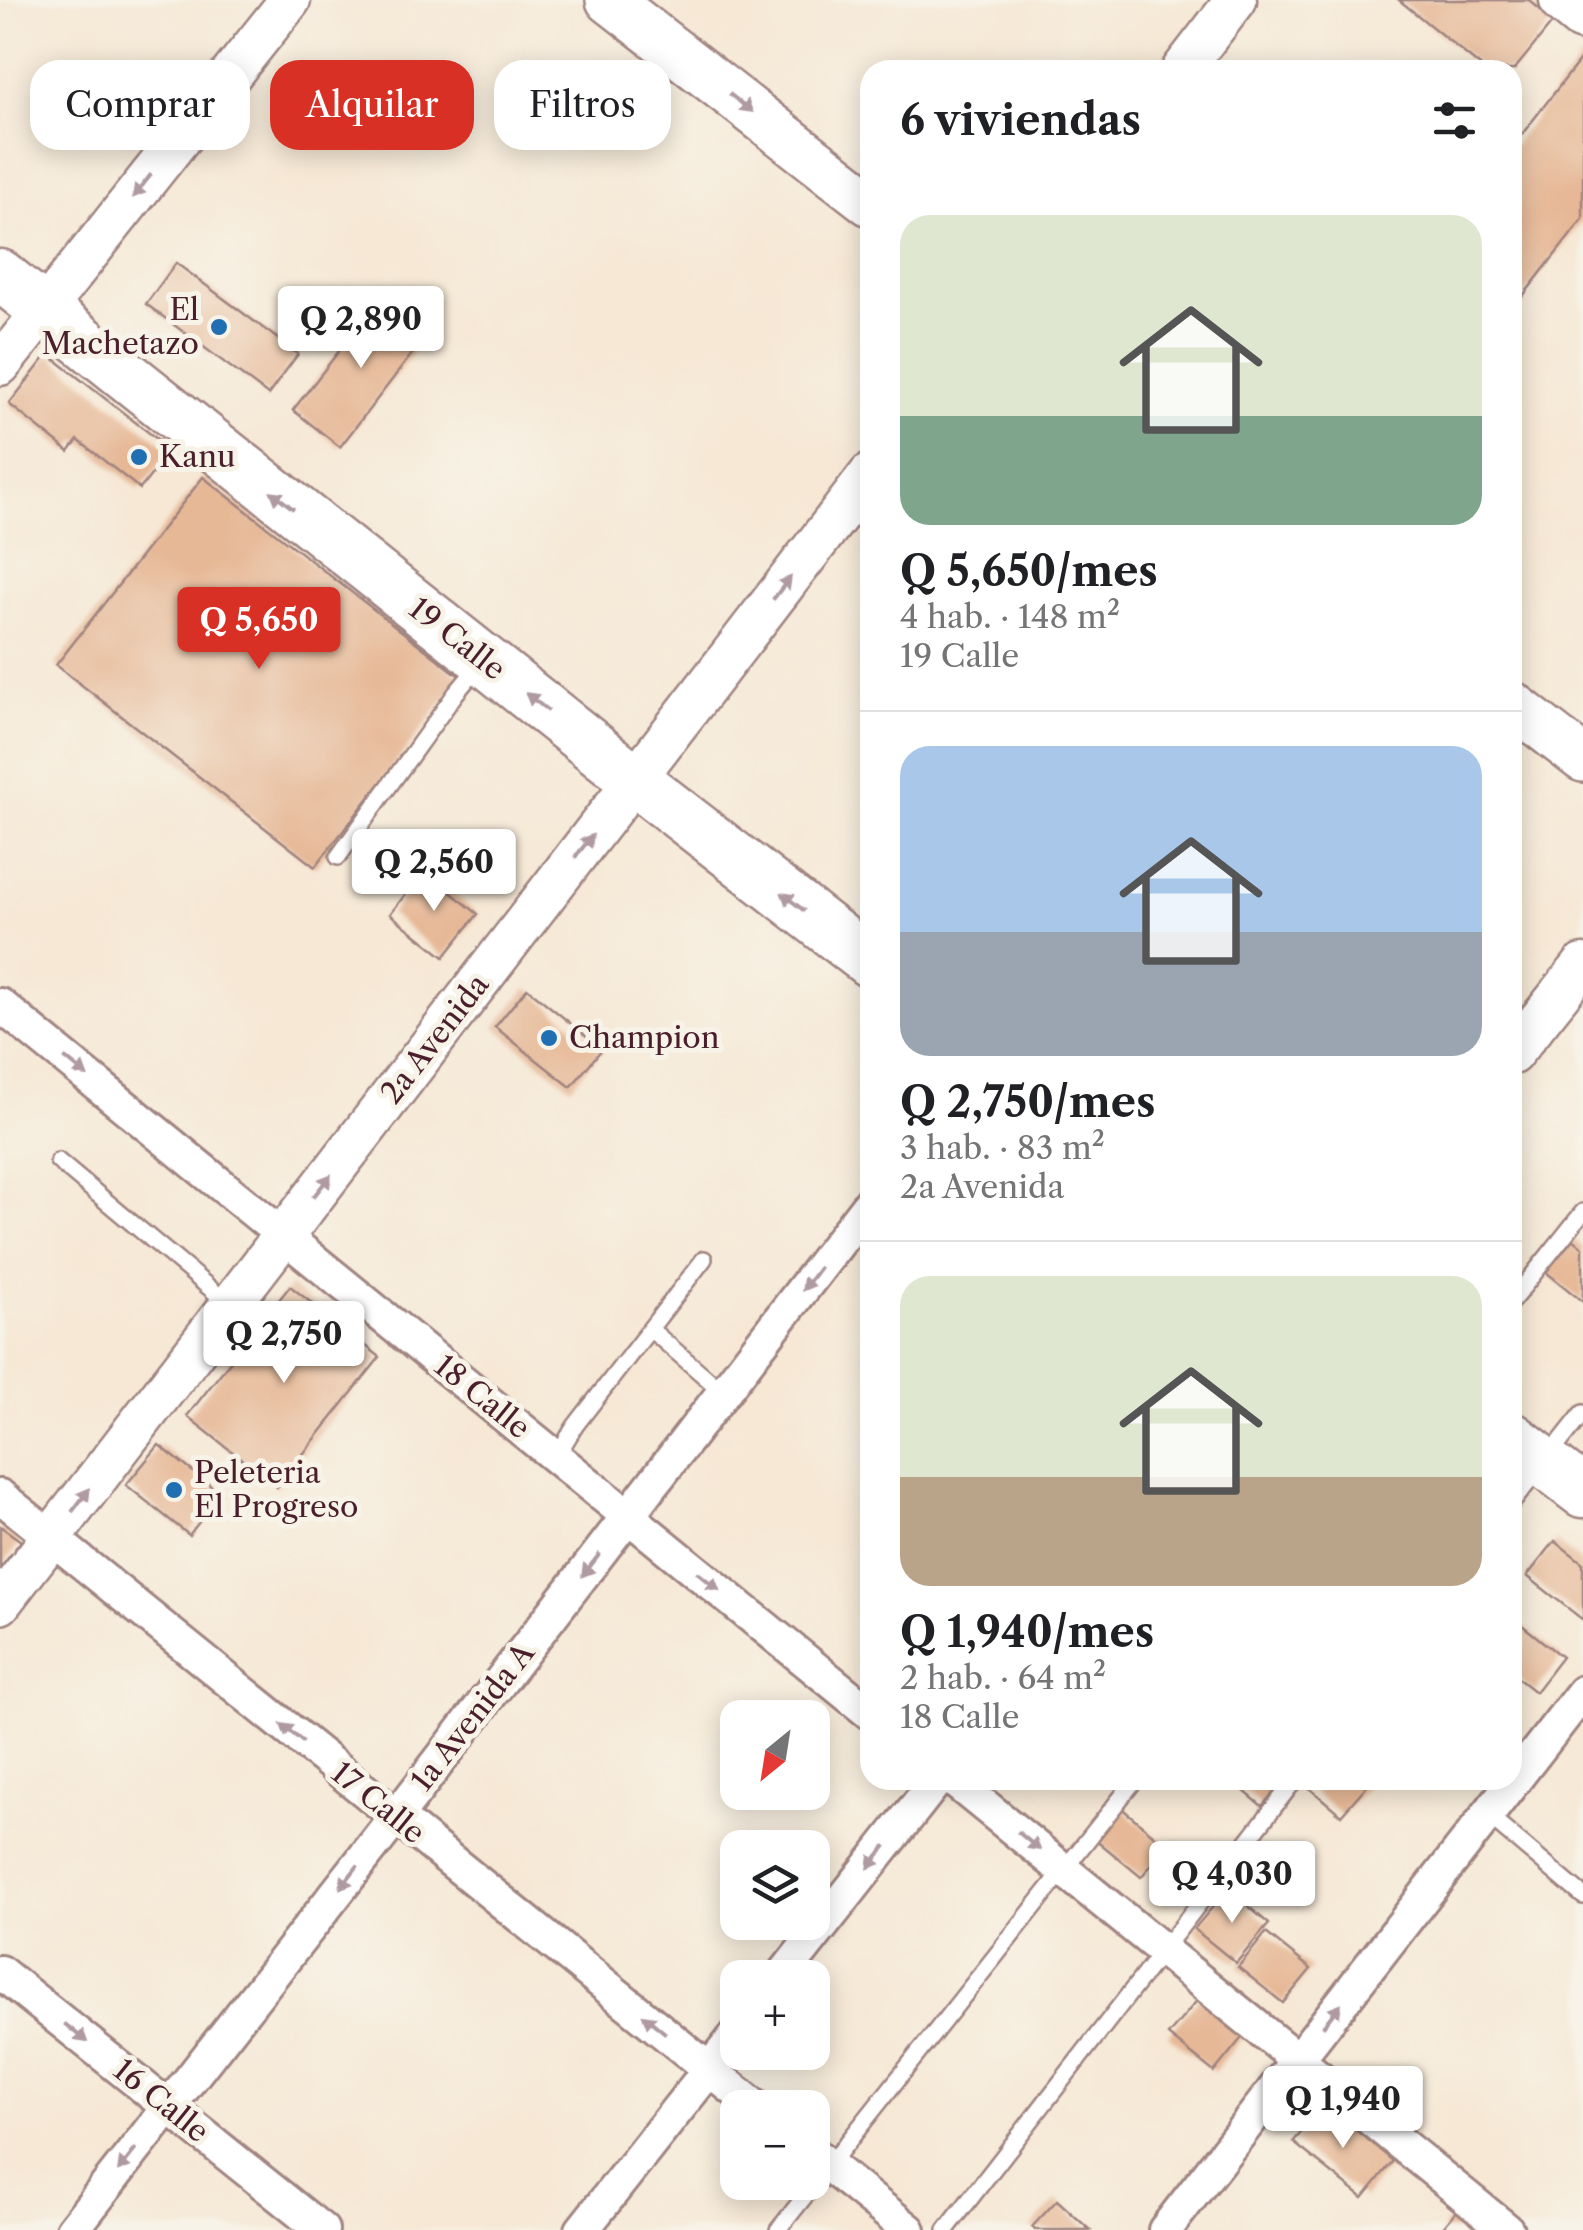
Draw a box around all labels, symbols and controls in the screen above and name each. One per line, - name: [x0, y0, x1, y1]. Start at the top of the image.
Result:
- chip: Comprar: [30, 60, 250, 150]
- chip: Alquilar: [270, 60, 474, 150]
- chip: Filtros: [494, 60, 671, 150]
- one-way arrow: [728, 92, 754, 113]
- icon: filters: [1427, 93, 1482, 148]
- text: 6 viviendas: [900, 94, 1141, 146]
- one-way arrow: [132, 173, 153, 199]
- icon: home: [1101, 280, 1281, 460]
- pin: Q 2,890: [269, 286, 453, 371]
- place label: El Machetazo: [41, 291, 199, 362]
- text: Q 2,890: [300, 299, 422, 338]
- marker: El Machetazo: [208, 316, 230, 338]
- place label: Kanu: [159, 438, 235, 475]
- marker: Kanu: [128, 446, 150, 468]
- one-way arrow: [269, 490, 295, 511]
- text: Q 5,650/mes: [900, 545, 1158, 597]
- one-way arrow: [772, 575, 792, 601]
- pin: Q 5,650: [167, 587, 351, 672]
- street label: 19 Calle: [402, 590, 513, 688]
- text: 4 hab. · 148 m²: [900, 597, 1120, 636]
- text: Q 5,650: [199, 600, 319, 639]
- text: 19 Calle: [900, 636, 1019, 675]
- one-way arrow: [524, 692, 549, 713]
- icon: home: [1101, 811, 1281, 991]
- pin: Q 2,560: [342, 829, 526, 914]
- one-way arrow: [574, 833, 595, 859]
- text: Q 2,560: [374, 842, 494, 881]
- one-way arrow: [780, 892, 806, 913]
- street label: 2a Avenida: [373, 966, 497, 1111]
- place label: Champion: [569, 1019, 720, 1056]
- marker: Champion: [538, 1027, 560, 1049]
- one-way arrow: [63, 1056, 88, 1077]
- text: Q 2,750/mes: [900, 1076, 1155, 1128]
- text: 3 hab. · 83 m²: [900, 1128, 1105, 1167]
- text: 2a Avenida: [900, 1167, 1064, 1206]
- one-way arrow: [311, 1173, 331, 1199]
- one-way arrow: [801, 1266, 821, 1292]
- pin: Q 2,750: [192, 1301, 376, 1386]
- text: Q 2,750: [225, 1314, 343, 1353]
- icon: home: [1101, 1341, 1281, 1521]
- street label: 18 Calle: [427, 1347, 537, 1446]
- place label: Peleteria El Progreso: [194, 1454, 358, 1525]
- marker: Peleteria El Progreso: [163, 1479, 185, 1501]
- one-way arrow: [71, 1487, 91, 1513]
- one-way arrow: [581, 1551, 602, 1577]
- one-way arrow: [696, 1570, 721, 1591]
- text: Q 1,940/mes: [900, 1606, 1154, 1658]
- street label: 1a Avenida A: [403, 1635, 542, 1798]
- text: 2 hab. · 64 m²: [900, 1658, 1106, 1697]
- text: 18 Calle: [900, 1697, 1019, 1736]
- north arrow: [720, 1700, 830, 1810]
- map controls: [720, 1700, 830, 2200]
- one-way arrow: [279, 1723, 304, 1744]
- street label: 17 Calle: [324, 1754, 432, 1851]
- button: layers: [720, 1830, 830, 1940]
- one-way arrow: [1016, 1830, 1041, 1851]
- pin: Q 4,030: [1140, 1841, 1324, 1926]
- one-way arrow: [866, 1843, 887, 1869]
- text: Q 4,030: [1171, 1854, 1293, 1893]
- one-way arrow: [339, 1864, 360, 1889]
- button: +: [720, 1960, 830, 2070]
- one-way arrow: [1321, 2002, 1342, 2028]
- one-way arrow: [642, 2014, 667, 2035]
- one-way arrow: [63, 2022, 89, 2043]
- street label: 16 Calle: [106, 2051, 216, 2150]
- pin: Q 1,940: [1251, 2066, 1435, 2151]
- text: Q 1,940: [1285, 2079, 1401, 2118]
- button: −: [720, 2090, 830, 2200]
- one-way arrow: [117, 2147, 138, 2173]

